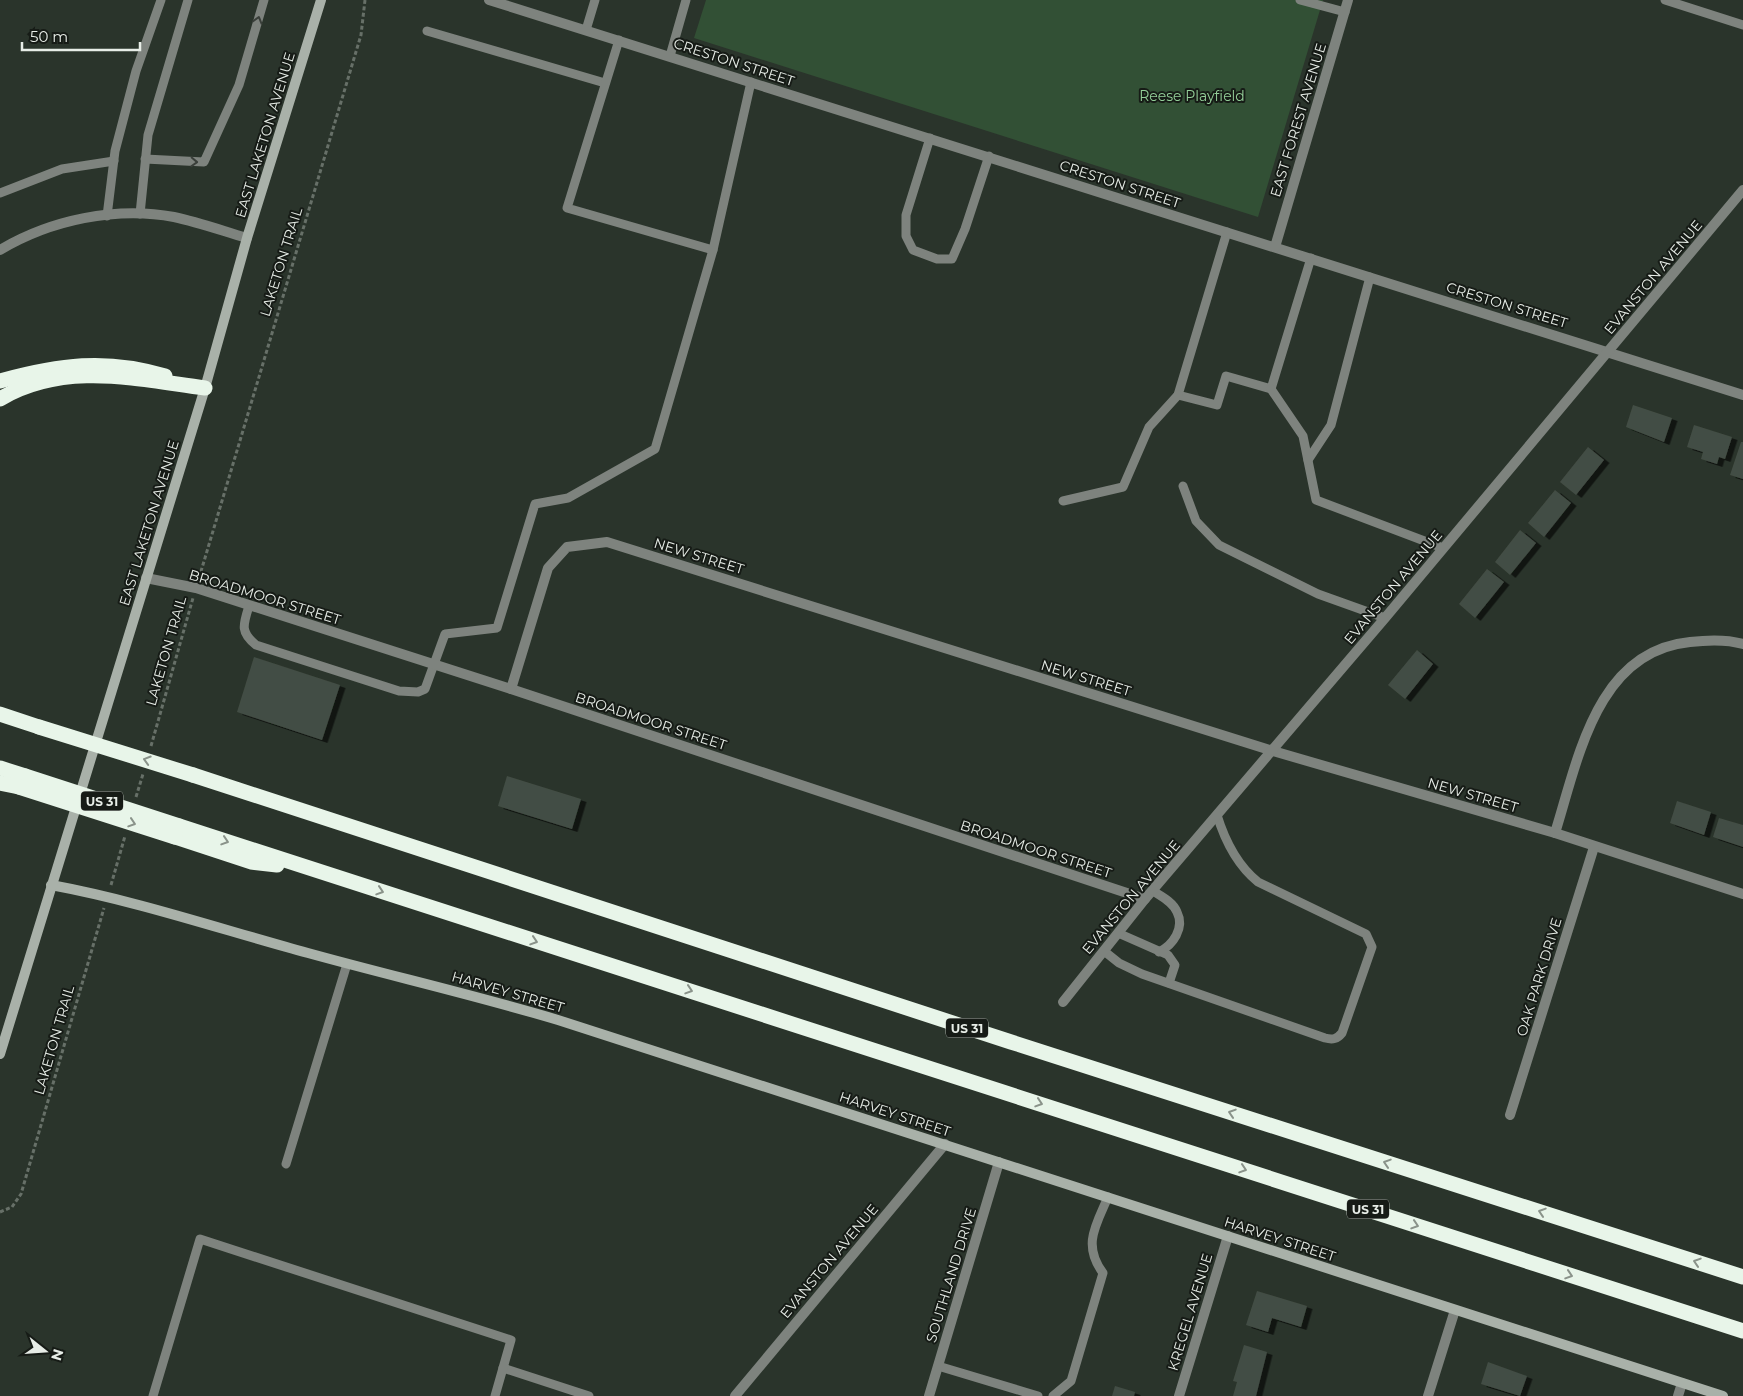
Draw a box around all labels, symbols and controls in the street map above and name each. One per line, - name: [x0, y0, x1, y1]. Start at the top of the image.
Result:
- one-way arrow: [253, 17, 263, 25]
- scale bar: [22, 20, 140, 52]
- text: 50 m: [30, 27, 68, 46]
- street label: CRESTON STREET: [671, 34, 797, 90]
- street label: EAST FOREST AVENUE: [1266, 41, 1330, 199]
- street label: EAST LAKETON AVENUE: [231, 50, 299, 220]
- park label: Reese Playfield: [1139, 87, 1245, 105]
- one-way arrow: [190, 156, 198, 167]
- street label: CRESTON STREET: [1057, 156, 1183, 212]
- street label: LAKETON TRAIL: [256, 205, 306, 319]
- street label: EVANSTON AVENUE: [1600, 216, 1706, 338]
- street label: CRESTON STREET: [1444, 278, 1570, 332]
- street label: EAST LAKETON AVENUE: [115, 438, 183, 608]
- street label: EVANSTON AVENUE: [1340, 526, 1446, 648]
- street label: NEW STREET: [652, 534, 746, 578]
- street label: BROADMOOR STREET: [187, 565, 343, 629]
- street label: LAKETON TRAIL: [142, 594, 190, 708]
- street label: NEW STREET: [1039, 656, 1133, 700]
- street label: BROADMOOR STREET: [573, 688, 729, 754]
- one-way arrow: [143, 756, 151, 766]
- street label: NEW STREET: [1426, 773, 1520, 817]
- road number: US 31: [81, 791, 123, 810]
- street label: BROADMOOR STREET: [958, 816, 1114, 882]
- one-way arrow: [128, 818, 136, 828]
- one-way arrow: [220, 835, 229, 845]
- street label: EVANSTON AVENUE: [1078, 836, 1184, 958]
- one-way arrow: [375, 885, 383, 895]
- street label: OAK PARK DRIVE: [1512, 916, 1566, 1038]
- one-way arrow: [530, 935, 538, 945]
- street label: HARVEY STREET: [450, 967, 566, 1017]
- street label: LAKETON TRAIL: [30, 983, 78, 1097]
- one-way arrow: [684, 985, 693, 995]
- road number: US 31: [946, 1018, 988, 1038]
- street label: HARVEY STREET: [837, 1087, 953, 1141]
- one-way arrow: [1034, 1098, 1042, 1108]
- one-way arrow: [1229, 1109, 1237, 1119]
- one-way arrow: [1383, 1158, 1392, 1168]
- one-way arrow: [1239, 1164, 1247, 1174]
- street label: EVANSTON AVENUE: [776, 1200, 882, 1322]
- road number: US 31: [1347, 1200, 1389, 1218]
- street label: SOUTHLAND DRIVE: [922, 1205, 980, 1345]
- one-way arrow: [1538, 1208, 1546, 1218]
- street label: HARVEY STREET: [1222, 1212, 1338, 1266]
- one-way arrow: [1410, 1219, 1418, 1229]
- street label: KREGEL AVENUE: [1164, 1251, 1216, 1373]
- one-way arrow: [1693, 1257, 1701, 1267]
- one-way arrow: [1565, 1269, 1573, 1279]
- north arrow: [20, 1326, 70, 1376]
- text: N: [47, 1347, 68, 1363]

